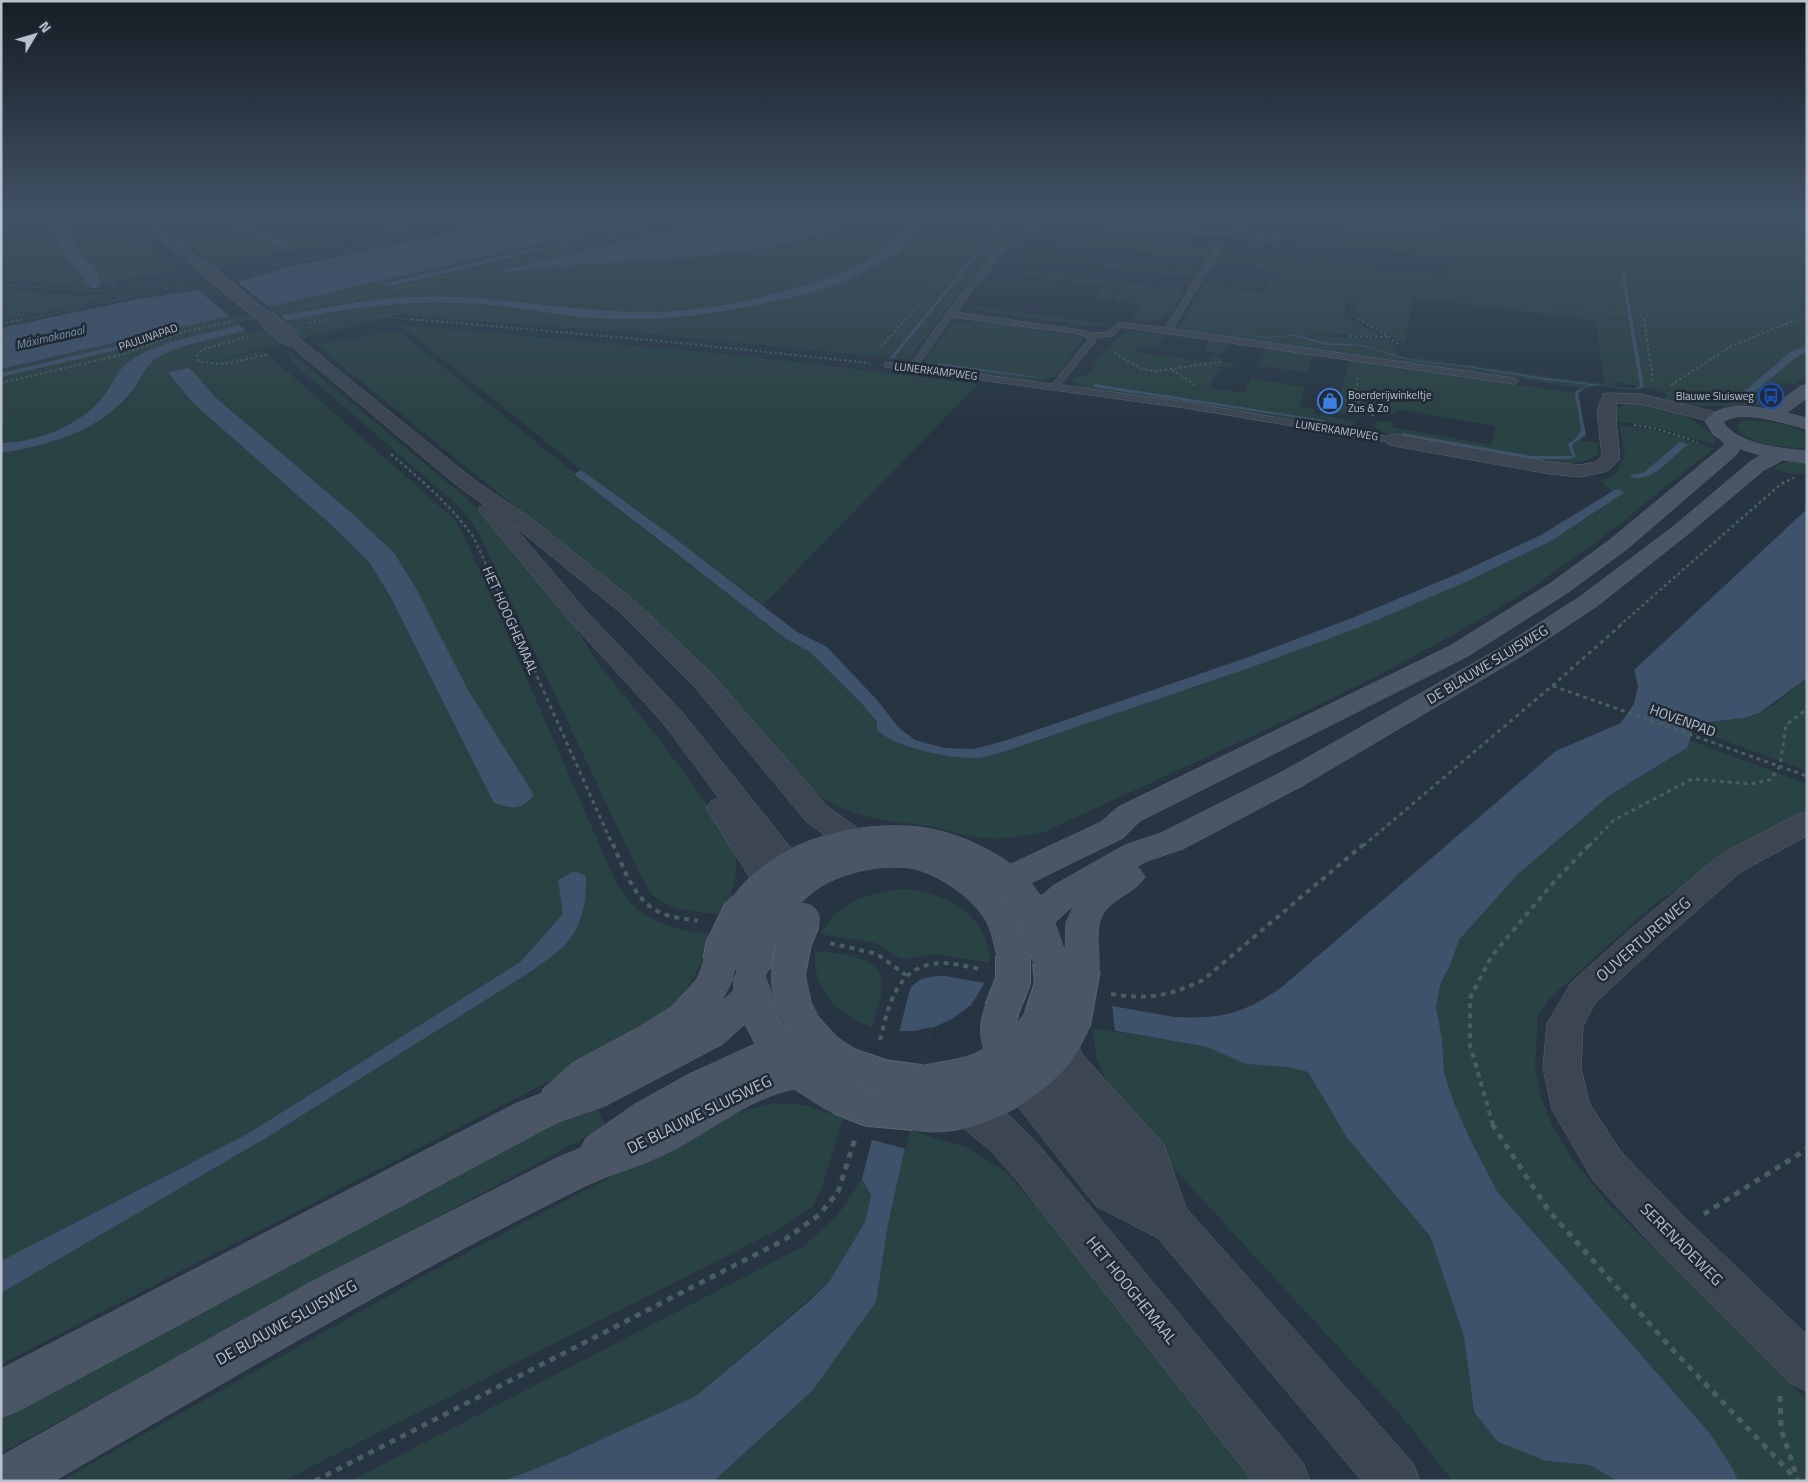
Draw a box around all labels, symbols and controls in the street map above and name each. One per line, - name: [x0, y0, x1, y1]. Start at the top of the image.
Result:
- north arrow: [10, 10, 60, 60]
- text: N: [34, 16, 57, 37]
- street label: PAULINAPAD: [116, 319, 180, 355]
- water label: Máximakanaal: [14, 320, 88, 354]
- street label: LUNERKAMPWEG: [894, 358, 979, 384]
- bus stop icon: Blauwe Sluisweg: [1758, 383, 1784, 409]
- place label: Boerderijwinkeltje Zus & Zo: [1348, 387, 1432, 416]
- shop icon: Boerderijwinkeltje Zus & Zo: [1317, 388, 1343, 414]
- place label: Blauwe Sluisweg: [1676, 388, 1754, 404]
- street label: LUNERKAMPWEG: [1294, 416, 1380, 444]
- street label: HET HOOGHEMAAL: [478, 562, 544, 678]
- street label: DE BLAUWE SLUISWEG: [1422, 619, 1552, 709]
- street label: HOVENPAD: [1647, 698, 1719, 742]
- street label: OUVERTUREWEG: [1590, 891, 1696, 987]
- street label: DE BLAUWE SLUISWEG: [623, 1069, 775, 1159]
- street label: SERENADEWEG: [1635, 1197, 1729, 1291]
- street label: HET HOOGHEMAAL: [1081, 1231, 1183, 1350]
- street label: DE BLAUWE SLUISWEG: [211, 1273, 361, 1371]

